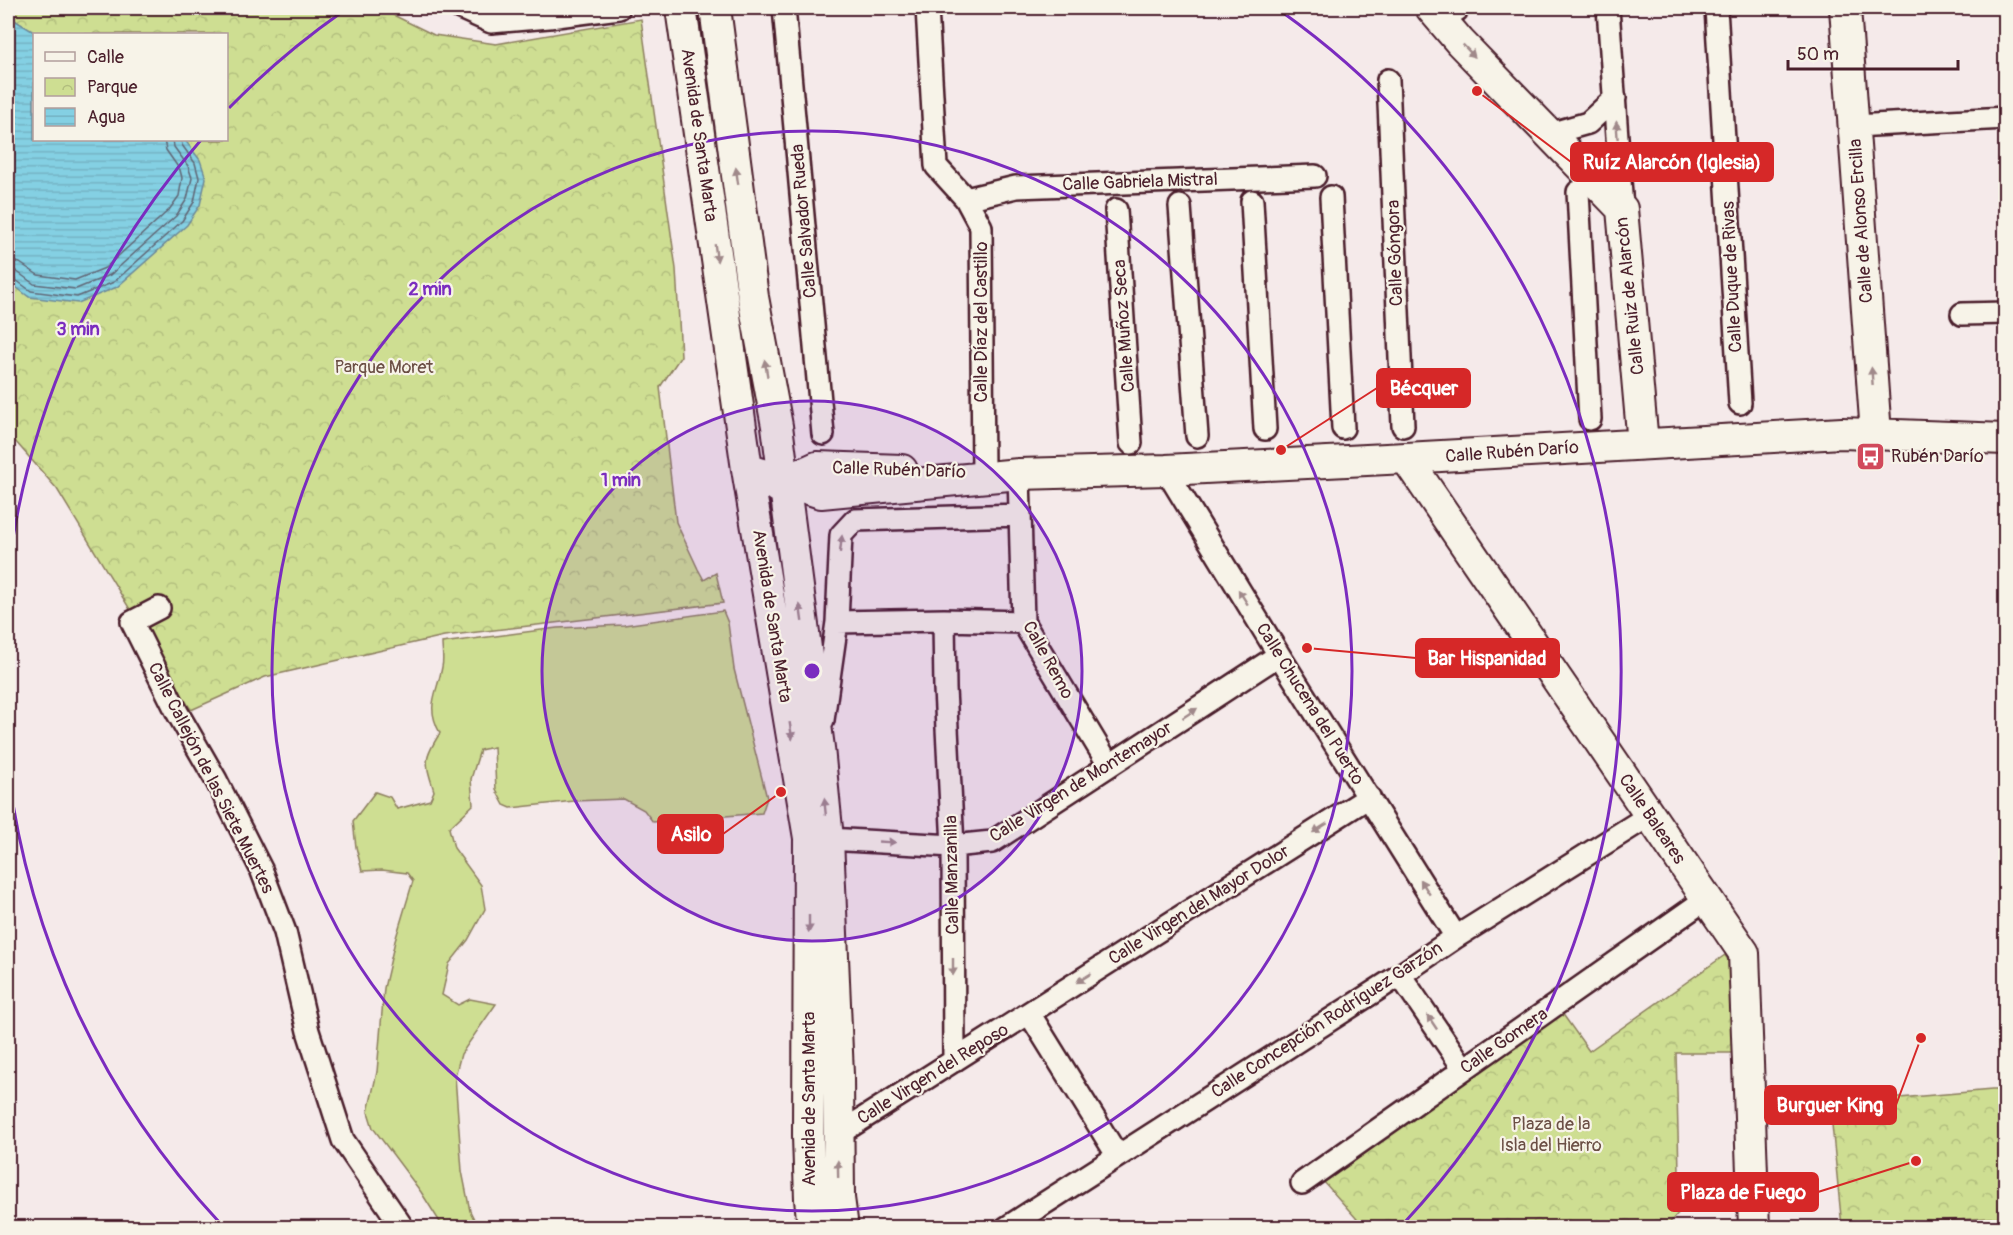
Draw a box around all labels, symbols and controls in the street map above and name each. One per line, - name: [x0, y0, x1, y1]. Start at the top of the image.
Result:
- legend: [33, 33, 228, 141]
- scale bar: [1788, 33, 1958, 71]
- text: 50 m: [1797, 43, 1839, 66]
- one-way arrow: [1462, 44, 1476, 58]
- text: Calle: [87, 46, 124, 69]
- street label: Avenida de Santa Marta: [675, 47, 723, 223]
- text: Parque: [87, 76, 137, 99]
- text: Agua: [87, 106, 125, 129]
- one-way arrow: [1612, 120, 1622, 139]
- street label: Calle de Alonso Ercilla: [1844, 138, 1878, 304]
- street label: Calle Salvador Rueda: [786, 143, 822, 299]
- callout: Ruíz Alarcón (Iglesia): [1571, 143, 1773, 181]
- text: Ruíz Alarcón (Iglesia): [1583, 150, 1761, 175]
- one-way arrow: [732, 166, 741, 185]
- street label: Calle Gabriela Mistral: [1062, 168, 1218, 196]
- street label: Calle Góngora: [1382, 199, 1408, 307]
- street label: Calle Duque de Rivas: [1717, 201, 1747, 353]
- street label: Calle Ruiz de Alarcón: [1610, 216, 1650, 376]
- street label: Calle Díaz del Castillo: [970, 241, 993, 403]
- one-way arrow: [711, 243, 720, 262]
- street label: Calle Muñoz Seca: [1108, 259, 1140, 393]
- text: 2 min: [408, 278, 452, 301]
- text: 3 min: [56, 318, 100, 341]
- park label: Parque Moret: [334, 356, 434, 379]
- one-way arrow: [761, 359, 770, 378]
- one-way arrow: [1867, 366, 1877, 385]
- callout: Bécquer: [1377, 369, 1470, 407]
- text: Bécquer: [1390, 376, 1459, 401]
- street label: Calle Rubén Darío: [1445, 436, 1580, 468]
- bus stop icon: Rubén Darío: [1854, 440, 1886, 472]
- place label: Rubén Darío: [1891, 445, 1984, 468]
- street label: Calle Rubén Darío: [832, 456, 966, 484]
- text: 1 min: [601, 469, 641, 492]
- street label: Avenida de Santa Marta: [747, 528, 797, 704]
- one-way arrow: [837, 534, 846, 553]
- one-way arrow: [1238, 589, 1249, 605]
- one-way arrow: [796, 604, 805, 623]
- street label: Calle Remo: [1017, 617, 1079, 703]
- street label: Calle Chucena del Puerto: [1251, 619, 1369, 790]
- callout: Bar Hispanidad: [1416, 639, 1559, 677]
- text: Bar Hispanidad: [1427, 646, 1547, 671]
- street label: Calle Callejón de las Siete Muertes: [143, 659, 279, 897]
- centre of rings: [802, 661, 822, 681]
- one-way arrow: [1182, 707, 1198, 718]
- street label: Calle Virgen de Montemayor: [985, 716, 1177, 848]
- one-way arrow: [787, 721, 796, 740]
- street label: Calle Baleares: [1613, 769, 1691, 869]
- one-way arrow: [820, 797, 830, 816]
- callout: Asilo: [658, 815, 723, 853]
- street label: Calle Manzanilla: [939, 815, 965, 935]
- text: Asilo: [671, 822, 712, 847]
- one-way arrow: [1312, 823, 1328, 834]
- one-way arrow: [877, 837, 896, 847]
- street label: Calle Virgen del Mayor Dolor: [1104, 839, 1294, 970]
- one-way arrow: [1419, 879, 1430, 895]
- one-way arrow: [804, 915, 814, 934]
- street label: Calle Concepción Rodríguez Garzón: [1207, 936, 1447, 1104]
- one-way arrow: [948, 958, 958, 977]
- one-way arrow: [1077, 972, 1093, 984]
- street label: Calle Gomera: [1456, 1002, 1552, 1080]
- street label: Avenida de Santa Marta: [798, 1012, 821, 1186]
- one-way arrow: [1426, 1015, 1438, 1031]
- street label: Calle Virgen del Reposo: [853, 1018, 1013, 1130]
- callout: Burguer King: [1765, 1086, 1896, 1124]
- text: Burguer King: [1777, 1093, 1883, 1118]
- park label: Plaza de la Isla del Hierro: [1500, 1113, 1602, 1157]
- one-way arrow: [833, 1160, 843, 1179]
- callout: Plaza de Fuego: [1668, 1173, 1818, 1211]
- text: Plaza de Fuego: [1680, 1180, 1806, 1205]

